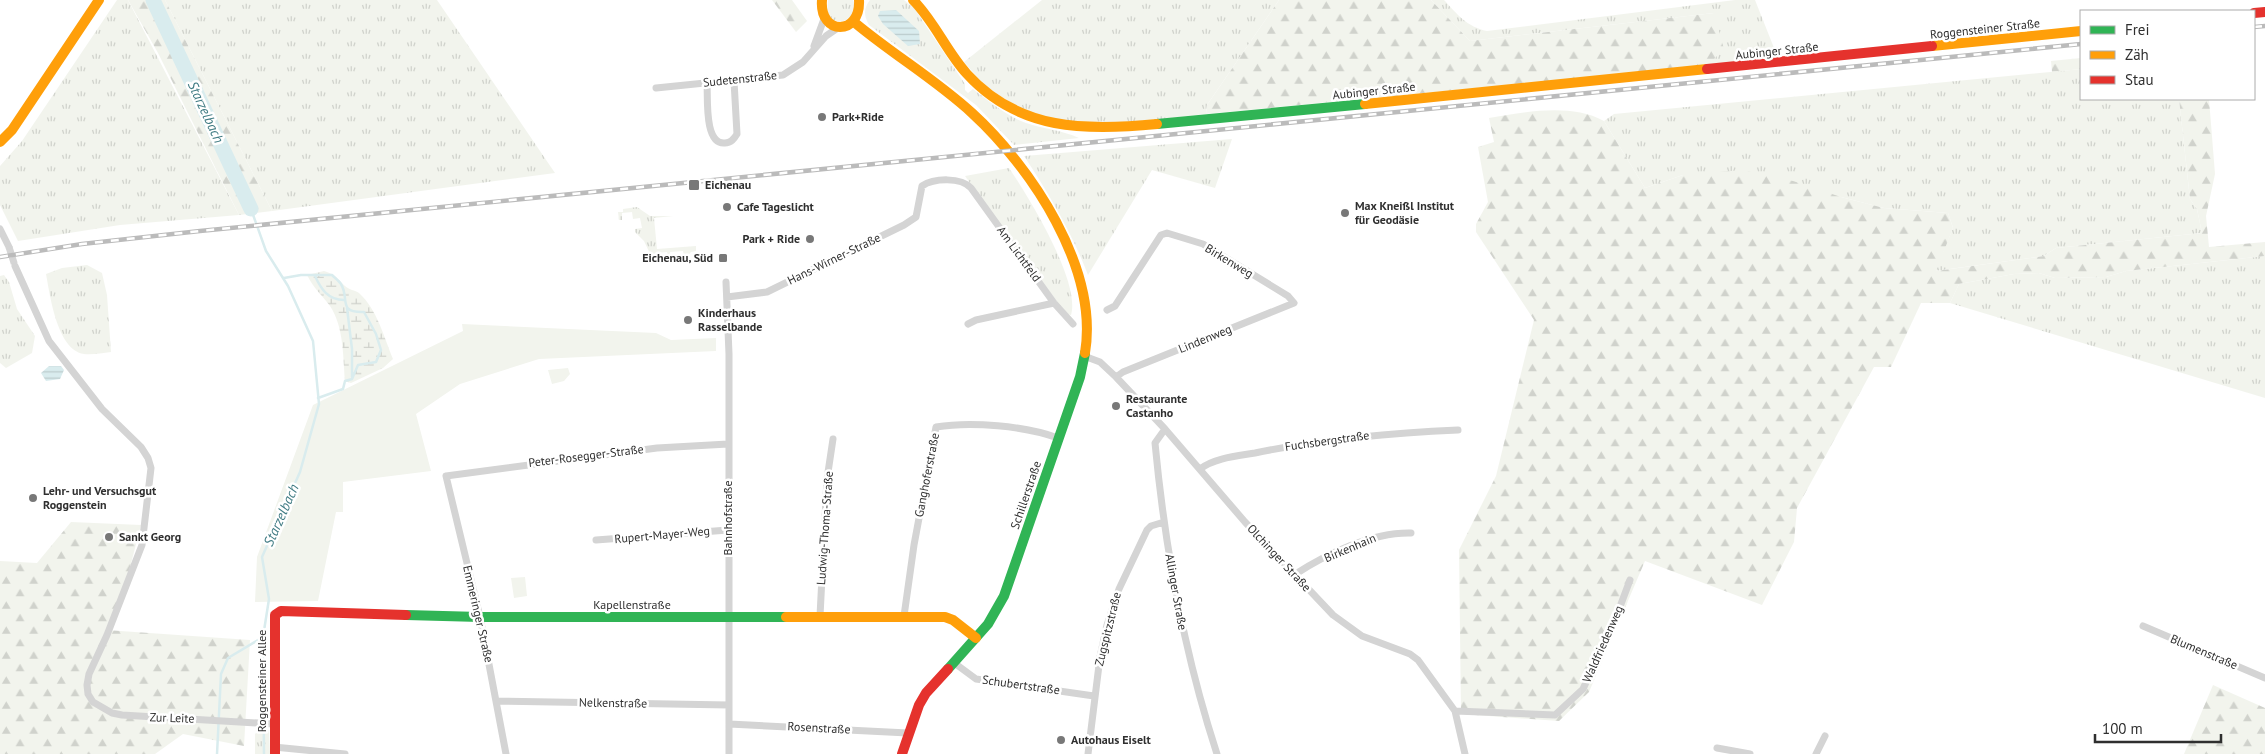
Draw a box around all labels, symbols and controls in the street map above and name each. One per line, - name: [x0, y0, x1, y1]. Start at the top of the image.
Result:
- legend: [2080, 10, 2255, 100]
- street label: Roggensteiner Straße: [1929, 15, 2041, 42]
- text: Frei: [2125, 20, 2150, 39]
- street label: Aubinger Straße: [1735, 39, 1819, 62]
- text: Zäh: [2125, 45, 2149, 64]
- street label: Sudetenstraße: [702, 67, 778, 90]
- text: Stau: [2125, 70, 2154, 89]
- water label: Starzelbach: [184, 78, 228, 146]
- street label: Aubinger Straße: [1332, 79, 1416, 102]
- place label: Park+Ride: [832, 109, 884, 124]
- marker: Park+Ride: [816, 111, 828, 123]
- place label: Eichenau: [705, 177, 751, 192]
- marker: Eichenau: [687, 178, 701, 192]
- place label: Max Kneißl Institut für Geodäsie: [1355, 198, 1455, 227]
- place label: Cafe Tageslicht: [737, 199, 815, 214]
- marker: Cafe Tageslicht: [721, 201, 733, 213]
- marker: Max Kneißl Institut für Geodäsie: [1339, 207, 1351, 219]
- street label: Am Lichtfeld: [994, 223, 1045, 284]
- street label: Hans-Wirner-Straße: [785, 229, 883, 288]
- place label: Park + Ride: [742, 231, 800, 246]
- marker: Park + Ride: [804, 233, 816, 245]
- street label: Birkenweg: [1202, 240, 1256, 281]
- place label: Eichenau, Süd: [642, 250, 713, 265]
- marker: Eichenau, Süd: [717, 252, 729, 264]
- place label: Kinderhaus Rasselbande: [698, 305, 762, 334]
- marker: Kinderhaus Rasselbande: [682, 314, 694, 326]
- street label: Lindenweg: [1176, 321, 1234, 356]
- place label: Restaurante Castanho: [1126, 391, 1187, 420]
- marker: Restaurante Castanho: [1110, 400, 1122, 412]
- street label: Fuchsbergstraße: [1284, 427, 1370, 454]
- street label: Ganghoferstraße: [911, 432, 942, 518]
- street label: Peter-Rosegger-Straße: [528, 441, 644, 470]
- street label: Schillerstraße: [1007, 459, 1044, 531]
- street label: Ludwig-Thoma-Straße: [813, 471, 836, 585]
- street label: Bahnhofstraße: [720, 480, 735, 556]
- water label: Starzelbach: [259, 481, 303, 549]
- place label: Lehr- und Versuchsgut Roggenstein: [43, 483, 157, 512]
- marker: Lehr- und Versuchsgut Roggenstein: [27, 492, 39, 504]
- street label: Olchinger Straße: [1244, 521, 1315, 595]
- street label: Rupert-Mayer-Weg: [614, 523, 710, 546]
- place label: Sankt Georg: [119, 529, 181, 544]
- street label: Birkenhain: [1322, 530, 1378, 565]
- marker: Sankt Georg: [103, 531, 115, 543]
- street label: Allinger Straße: [1162, 553, 1191, 631]
- street label: Emmeringer Straße: [460, 564, 497, 664]
- street label: Zugspitzstraße: [1091, 590, 1124, 667]
- street label: Kapellenstraße: [593, 597, 671, 612]
- street label: Waldfriedenweg: [1579, 603, 1626, 685]
- street label: Roggensteiner Allee: [254, 630, 269, 732]
- street label: Blumenstraße: [2168, 631, 2240, 672]
- street label: Schubertstraße: [981, 672, 1061, 697]
- street label: Nelkenstraße: [579, 694, 647, 711]
- street label: Zur Leite: [149, 709, 195, 726]
- scale bar: [2095, 712, 2221, 744]
- street label: Rosenstraße: [787, 718, 851, 737]
- text: 100 m: [2102, 719, 2143, 738]
- place label: Autohaus Eiselt: [1071, 732, 1152, 747]
- marker: Autohaus Eiselt: [1055, 734, 1067, 746]

